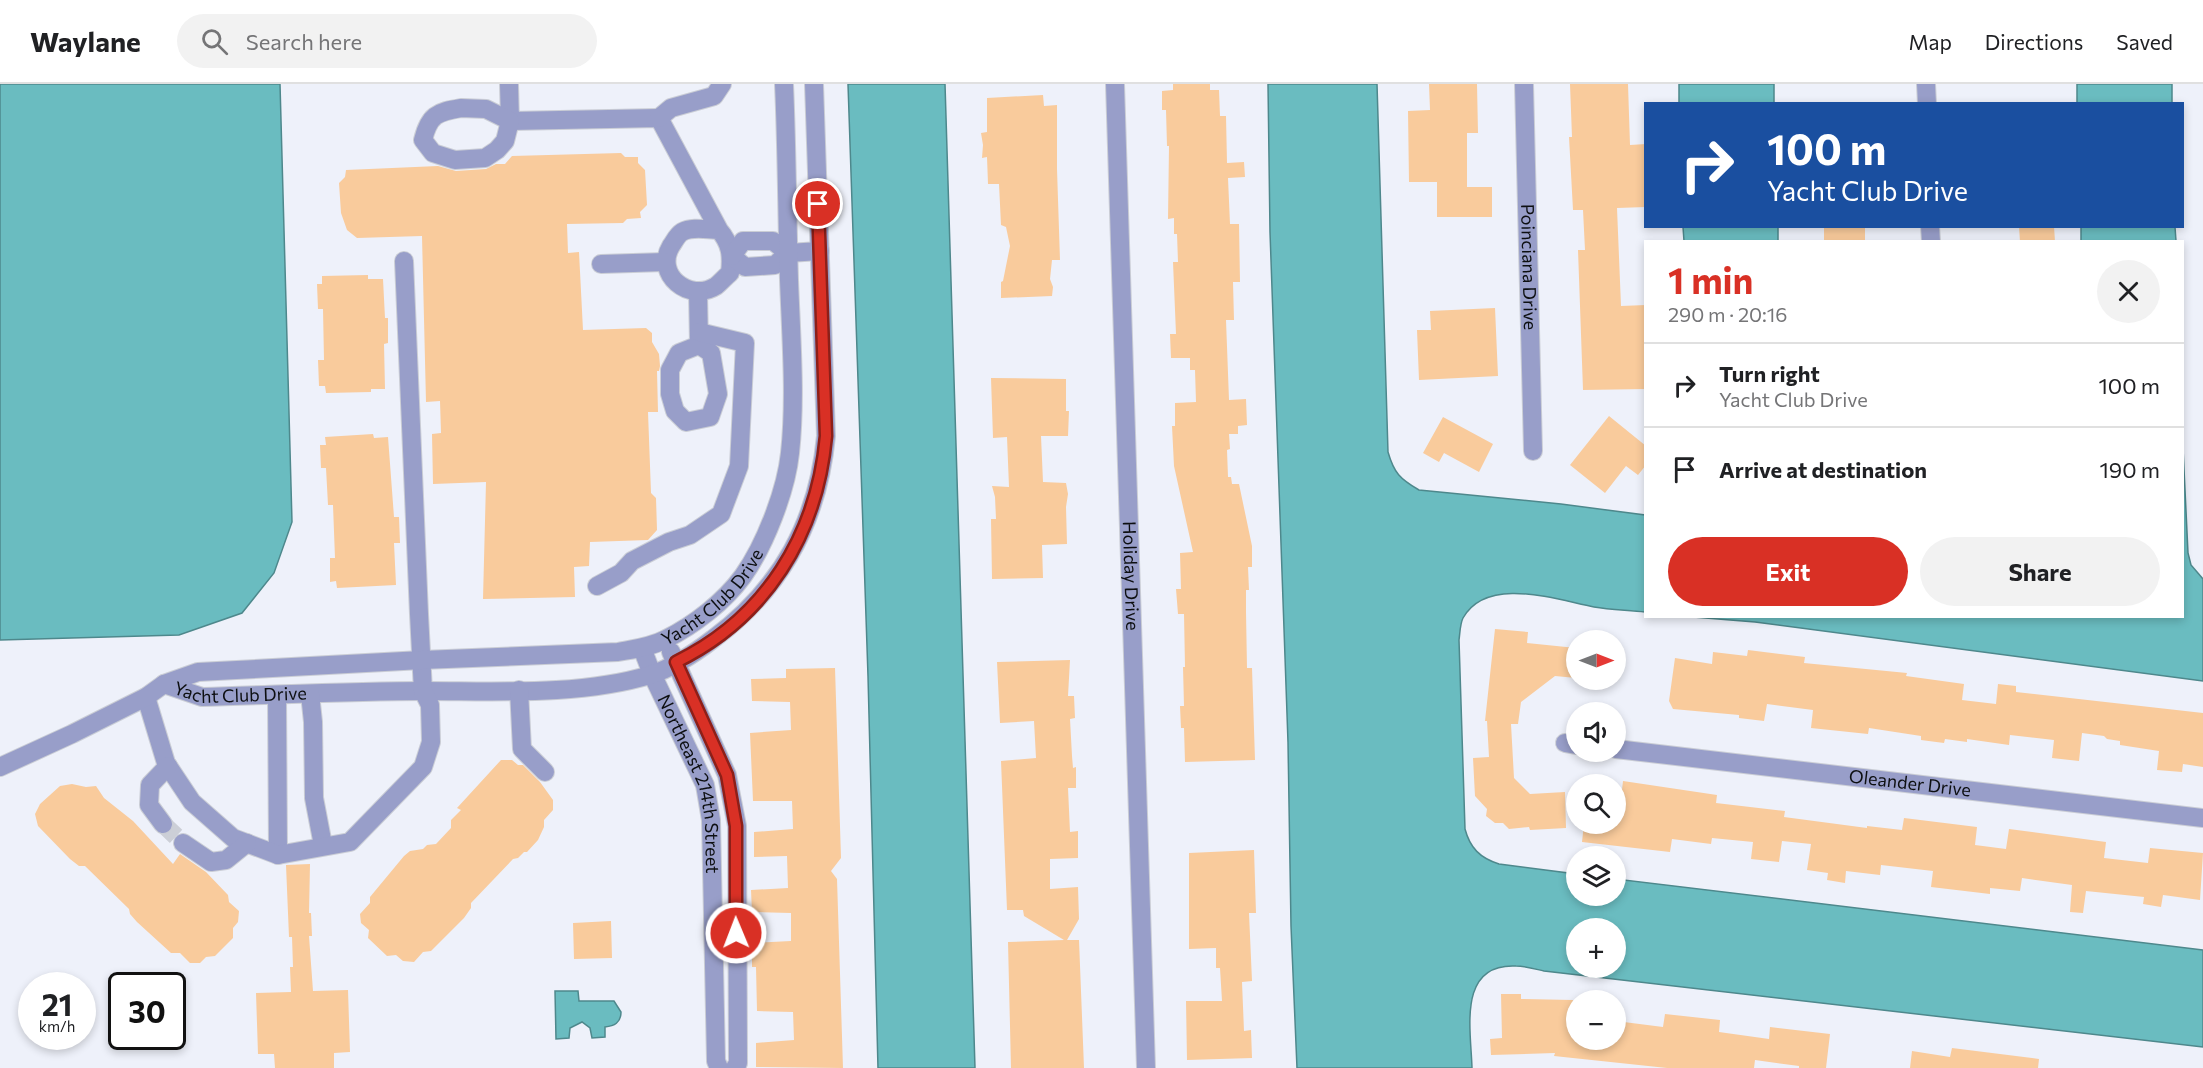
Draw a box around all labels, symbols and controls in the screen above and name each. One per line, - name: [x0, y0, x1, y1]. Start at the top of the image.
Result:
- search box: [177, 14, 597, 68]
- text: Waylane: [30, 24, 141, 58]
- icon: search: [198, 25, 231, 58]
- text: Search here: [246, 28, 362, 55]
- text: Map: [1909, 29, 1952, 54]
- text: Directions: [1985, 29, 2083, 54]
- text: Saved: [2116, 29, 2173, 54]
- text: 100 m: [1767, 122, 1887, 174]
- icon: right: [1668, 126, 1746, 204]
- text: Yacht Club Drive: [1767, 174, 1968, 207]
- pin: [792, 178, 843, 229]
- icon: arrive: [801, 187, 834, 220]
- street label: Poinciana Drive: [1517, 203, 1542, 330]
- text: 1 min: [1668, 257, 1753, 301]
- button: close: [2097, 260, 2160, 323]
- text: 290 m · 20:16: [1668, 302, 1787, 326]
- text: Turn right: [1719, 360, 1820, 387]
- icon: right: [1668, 369, 1701, 402]
- text: 100 m: [2098, 372, 2160, 399]
- text: Yacht Club Drive: [1719, 387, 1868, 411]
- icon: arrive: [1668, 453, 1701, 486]
- text: Arrive at destination: [1719, 456, 1927, 483]
- text: 190 m: [2099, 456, 2160, 483]
- street label: Holiday Drive: [1119, 521, 1144, 631]
- button: Exit: [1668, 537, 1908, 606]
- button: Share: [1920, 537, 2160, 606]
- street label: Yacht Club Drive: [657, 545, 767, 650]
- north arrow: [1566, 630, 1626, 690]
- map controls: [1566, 630, 1626, 1050]
- street label: Yacht Club Drive: [171, 676, 307, 707]
- street label: Northeast 214th Street: [653, 691, 724, 874]
- button: sound: [1566, 702, 1626, 762]
- street label: Oleander Drive: [1848, 764, 1972, 801]
- button: search: [1566, 774, 1626, 834]
- button: layers: [1566, 846, 1626, 906]
- position arrow: [704, 901, 768, 965]
- button: +: [1566, 918, 1626, 978]
- speed limit sign: 30: [108, 972, 186, 1050]
- text: 21: [42, 985, 72, 1022]
- button: −: [1566, 990, 1626, 1050]
- text: km/h: [39, 1017, 75, 1035]

